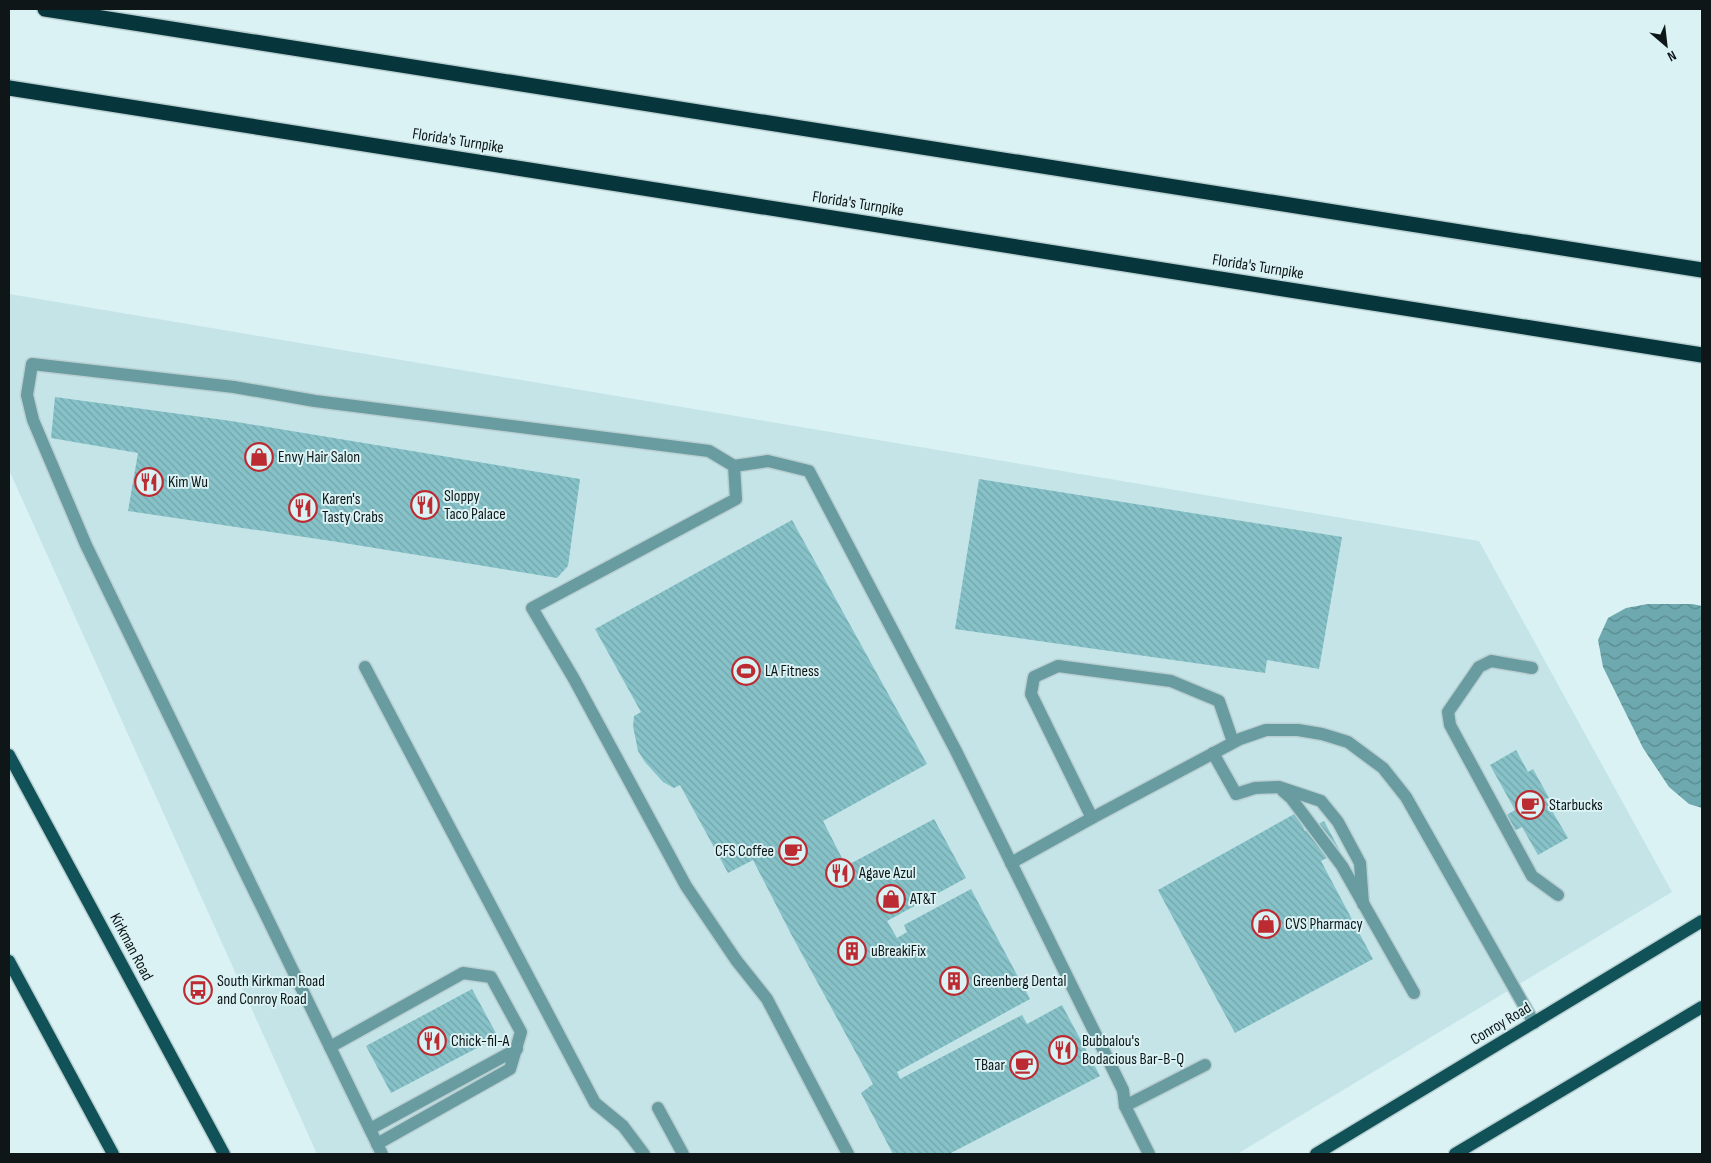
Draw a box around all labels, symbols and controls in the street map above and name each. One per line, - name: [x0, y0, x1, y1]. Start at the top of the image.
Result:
- north arrow: [1641, 20, 1691, 70]
- text: N: [1665, 47, 1679, 65]
- street label: Florida's Turnpike: [411, 124, 505, 158]
- street label: Florida's Turnpike: [811, 187, 905, 221]
- street label: Florida's Turnpike: [1211, 250, 1305, 284]
- shop icon: Envy Hair Salon: [244, 442, 274, 472]
- place label: Envy Hair Salon: [278, 448, 360, 467]
- restaurant icon: Kim Wu: [134, 467, 164, 497]
- place label: Kim Wu: [168, 473, 208, 492]
- place label: Sloppy Taco Palace: [444, 487, 506, 524]
- place label: Karen's Tasty Crabs: [322, 490, 384, 527]
- restaurant icon: Sloppy Taco Palace: [410, 490, 440, 520]
- restaurant icon: Karen's Tasty Crabs: [288, 493, 318, 523]
- sports icon: LA Fitness: [731, 656, 761, 686]
- place label: LA Fitness: [765, 662, 819, 681]
- cafe icon: Starbucks: [1515, 790, 1545, 820]
- place label: Starbucks: [1549, 796, 1603, 815]
- cafe icon: CFS Coffee: [778, 836, 808, 866]
- place label: CFS Coffee: [715, 842, 774, 861]
- restaurant icon: Agave Azul: [825, 858, 855, 888]
- place label: Agave Azul: [858, 864, 916, 883]
- shop icon: AT&T: [876, 884, 906, 914]
- place label: AT&T: [909, 890, 937, 909]
- shop icon: CVS Pharmacy: [1251, 909, 1281, 939]
- street label: Kirkman Road: [105, 910, 157, 984]
- place label: CVS Pharmacy: [1285, 915, 1363, 934]
- building icon: uBreakiFix: [837, 936, 867, 966]
- place label: uBreakiFix: [871, 942, 926, 961]
- building icon: Greenberg Dental: [939, 966, 969, 996]
- place label: South Kirkman Road and Conroy Road: [217, 972, 325, 1009]
- place label: Greenberg Dental: [973, 972, 1066, 991]
- bus stop icon: South Kirkman Road and Conroy Road: [183, 975, 213, 1005]
- street label: Conroy Road: [1467, 999, 1535, 1049]
- restaurant icon: Chick-fil-A: [417, 1026, 447, 1056]
- place label: Chick-fil-A: [451, 1032, 509, 1051]
- place label: Bubbalou's Bodacious Bar-B-Q: [1082, 1032, 1184, 1069]
- restaurant icon: Bubbalou's Bodacious Bar-B-Q: [1048, 1035, 1078, 1065]
- cafe icon: TBaar: [1009, 1050, 1039, 1080]
- place label: TBaar: [974, 1056, 1005, 1075]

